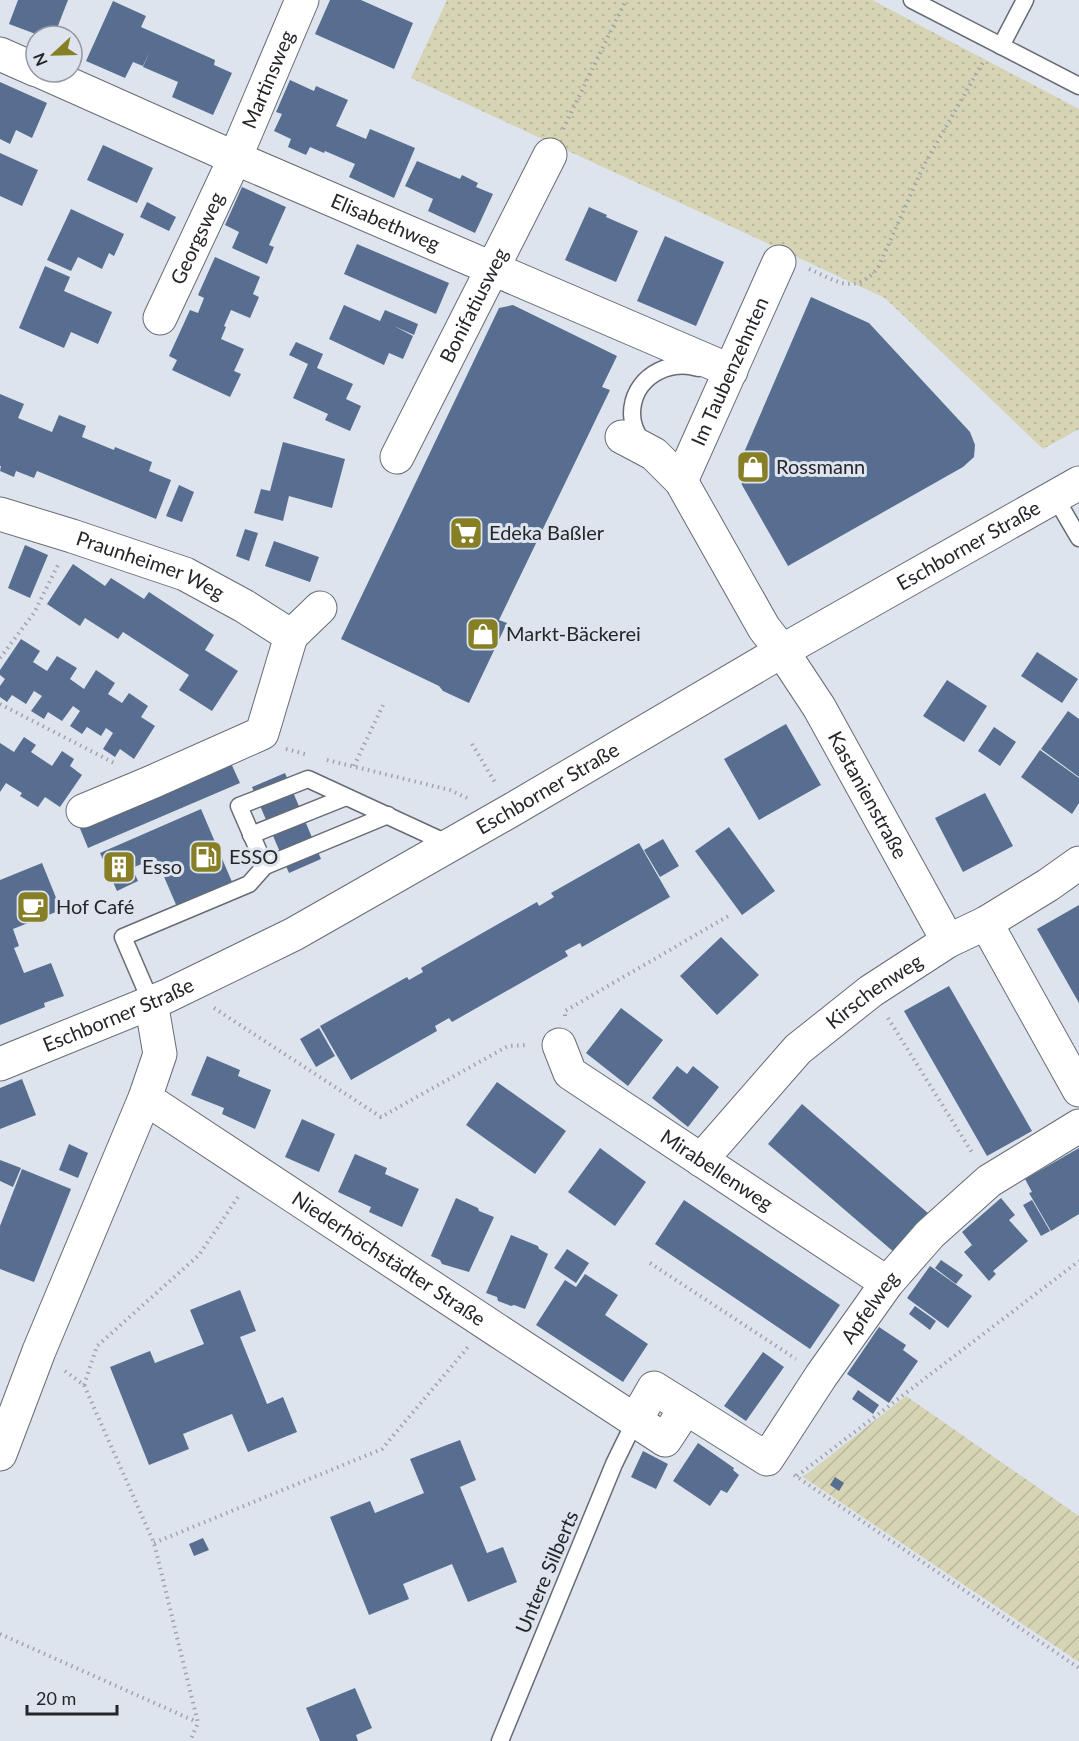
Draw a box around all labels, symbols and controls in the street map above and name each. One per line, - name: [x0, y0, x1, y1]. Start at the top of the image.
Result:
- north arrow: [24, 24, 84, 84]
- street label: Martinsweg: [236, 26, 299, 132]
- text: N: [29, 51, 51, 69]
- street label: Georgsweg: [165, 188, 228, 288]
- street label: Elisabethweg: [328, 188, 444, 256]
- street label: Bonifatiusweg: [434, 243, 512, 366]
- street label: Im Taubenzehnten: [685, 293, 773, 449]
- shop icon: Rossmann: [735, 449, 771, 485]
- place label: Rossmann: [776, 454, 865, 478]
- street label: Eschborner Straße: [892, 495, 1044, 595]
- supermarket icon: Edeka Baßler: [448, 515, 484, 551]
- place label: Edeka Baßler: [489, 520, 605, 544]
- street label: Praunheimer Weg: [73, 525, 229, 604]
- shop icon: Markt-Bäckerei: [465, 616, 501, 652]
- place label: Markt-Bäckerei: [506, 621, 641, 645]
- street label: Kastanienstraße: [824, 727, 913, 862]
- street label: Eschborner Straße: [472, 737, 623, 839]
- fuel station icon: ESSO: [188, 839, 224, 875]
- place label: ESSO: [229, 844, 278, 868]
- building icon: Esso: [101, 849, 137, 885]
- place label: Esso: [142, 854, 182, 878]
- cafe icon: Hof Café: [15, 889, 51, 925]
- place label: Hof Café: [56, 894, 134, 918]
- street label: Kirschenweg: [821, 948, 926, 1033]
- street label: Eschborner Straße: [39, 972, 197, 1056]
- street label: Mirabellenweg: [656, 1123, 778, 1215]
- street label: Niederhöchstädter Straße: [288, 1186, 490, 1330]
- street label: Apfelweg: [835, 1266, 903, 1348]
- street label: Untere Silberts: [509, 1507, 583, 1637]
- scale bar: [27, 1678, 117, 1716]
- text: 20 m: [36, 1687, 76, 1709]

